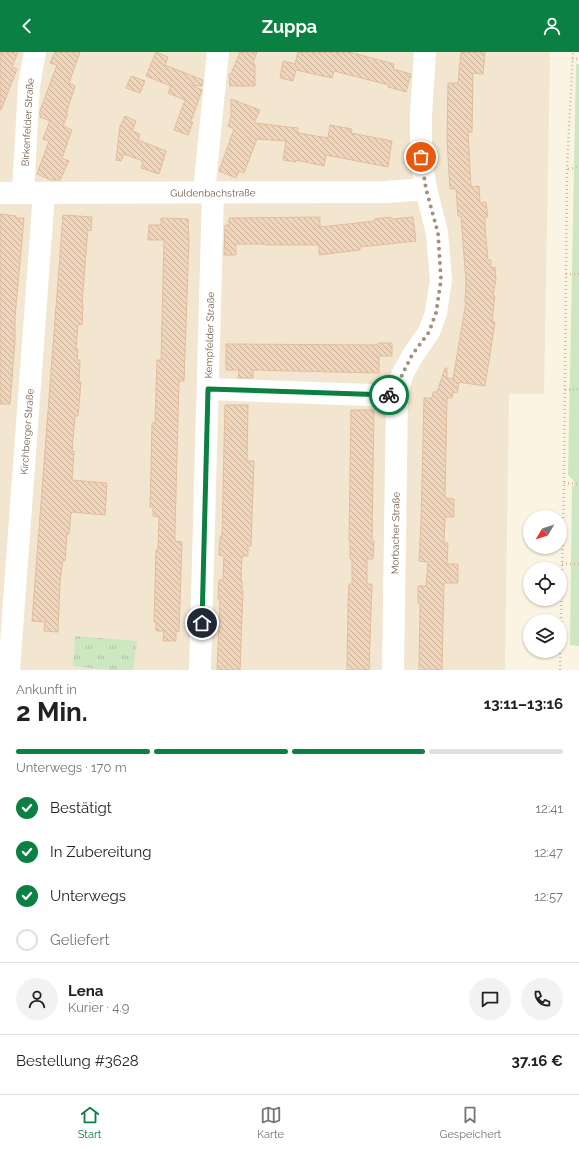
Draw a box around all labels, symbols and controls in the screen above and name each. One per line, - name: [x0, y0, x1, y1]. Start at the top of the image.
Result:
- icon: back: [16, 15, 38, 37]
- icon: person: [541, 15, 563, 37]
- text: Zuppa: [262, 16, 317, 37]
- street label: Birkenfelder Straße: [19, 77, 36, 167]
- pin: [404, 140, 438, 174]
- icon: bag: [410, 146, 432, 168]
- street label: Guldenbachstraße: [170, 187, 256, 199]
- street label: Kempfelder Straße: [203, 292, 216, 379]
- courier: [369, 375, 409, 415]
- icon: bike: [378, 384, 400, 406]
- street label: Kirchberger Straße: [18, 388, 36, 475]
- street label: Morbacher Straße: [389, 492, 402, 574]
- north arrow: [523, 510, 567, 554]
- map controls: [523, 510, 567, 658]
- button: locate: [523, 562, 567, 606]
- pin: [185, 606, 219, 640]
- icon: home: [191, 612, 213, 634]
- button: layers: [523, 614, 567, 658]
- text: Ankunft in: [16, 682, 77, 697]
- text: 13:11–13:16: [484, 695, 563, 713]
- text: 2 Min.: [16, 697, 88, 727]
- text: Unterwegs · 170 m: [16, 760, 127, 775]
- icon: check: [16, 797, 38, 819]
- text: Bestätigt: [50, 799, 112, 817]
- text: 12:41: [536, 801, 563, 816]
- icon: check: [16, 841, 38, 863]
- text: In Zubereitung: [50, 843, 152, 861]
- text: 12:47: [534, 845, 563, 860]
- icon: check: [16, 885, 38, 907]
- text: Unterwegs: [50, 887, 126, 905]
- text: 12:57: [534, 889, 563, 904]
- text: Geliefert: [50, 931, 109, 949]
- button: person: [16, 978, 58, 1020]
- button: chat: [469, 978, 511, 1020]
- button: phone: [521, 978, 563, 1020]
- text: Lena: [68, 982, 103, 1000]
- text: Kurier · 4.9: [68, 1000, 129, 1015]
- text: Bestellung #3628: [16, 1052, 139, 1070]
- text: 37.16 €: [512, 1052, 563, 1070]
- tab: Start: [78, 1104, 102, 1141]
- tab: Karte: [257, 1104, 284, 1141]
- tab: Gespeichert: [440, 1104, 501, 1141]

